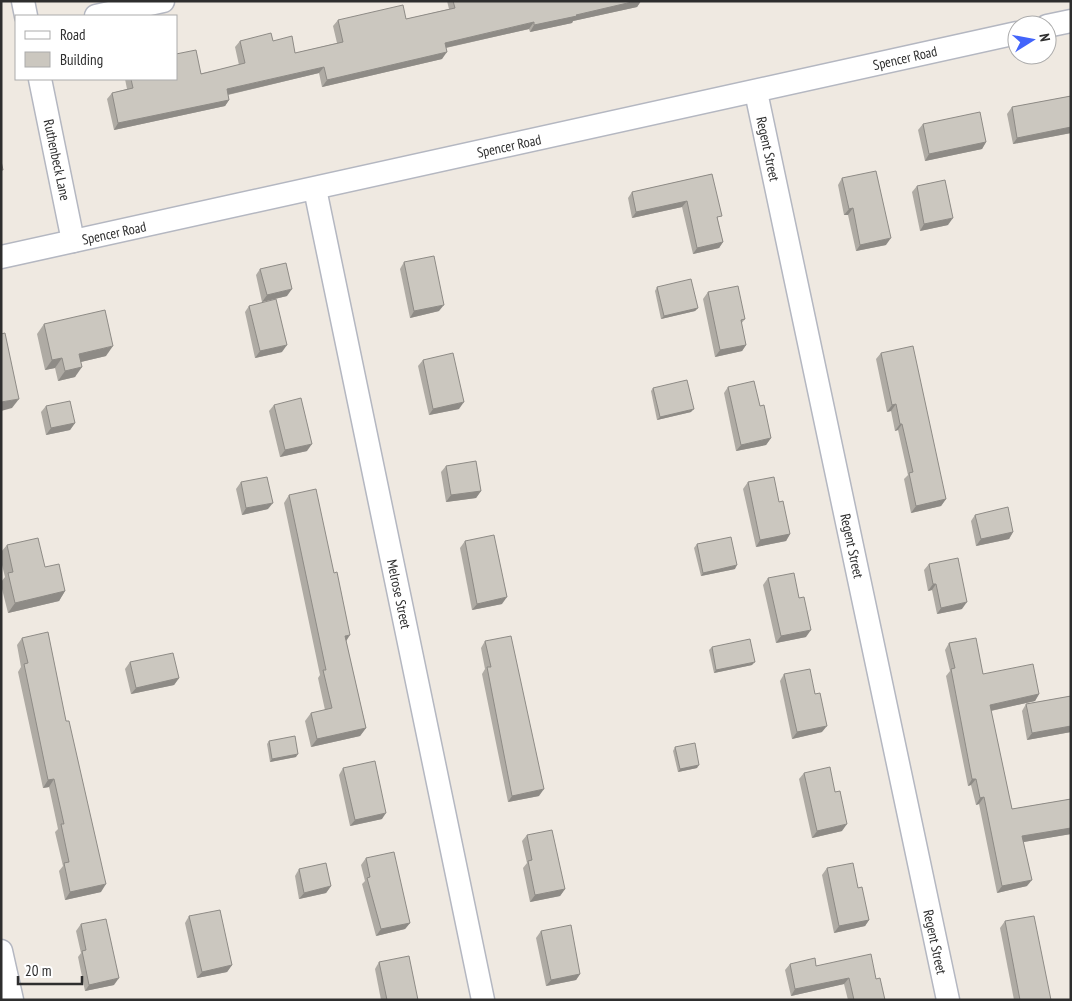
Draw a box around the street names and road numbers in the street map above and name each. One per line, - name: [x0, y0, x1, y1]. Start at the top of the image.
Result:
- street label: Spencer Road: [871, 42, 939, 74]
- street label: Regent Street: [752, 115, 784, 183]
- street label: Ruthenbeck Lane: [40, 118, 74, 203]
- street label: Spencer Road: [475, 130, 543, 162]
- street label: Spencer Road: [80, 217, 148, 249]
- street label: Regent Street: [836, 512, 868, 580]
- street label: Melrose Street: [383, 558, 415, 630]
- street label: Regent Street: [919, 908, 951, 976]

